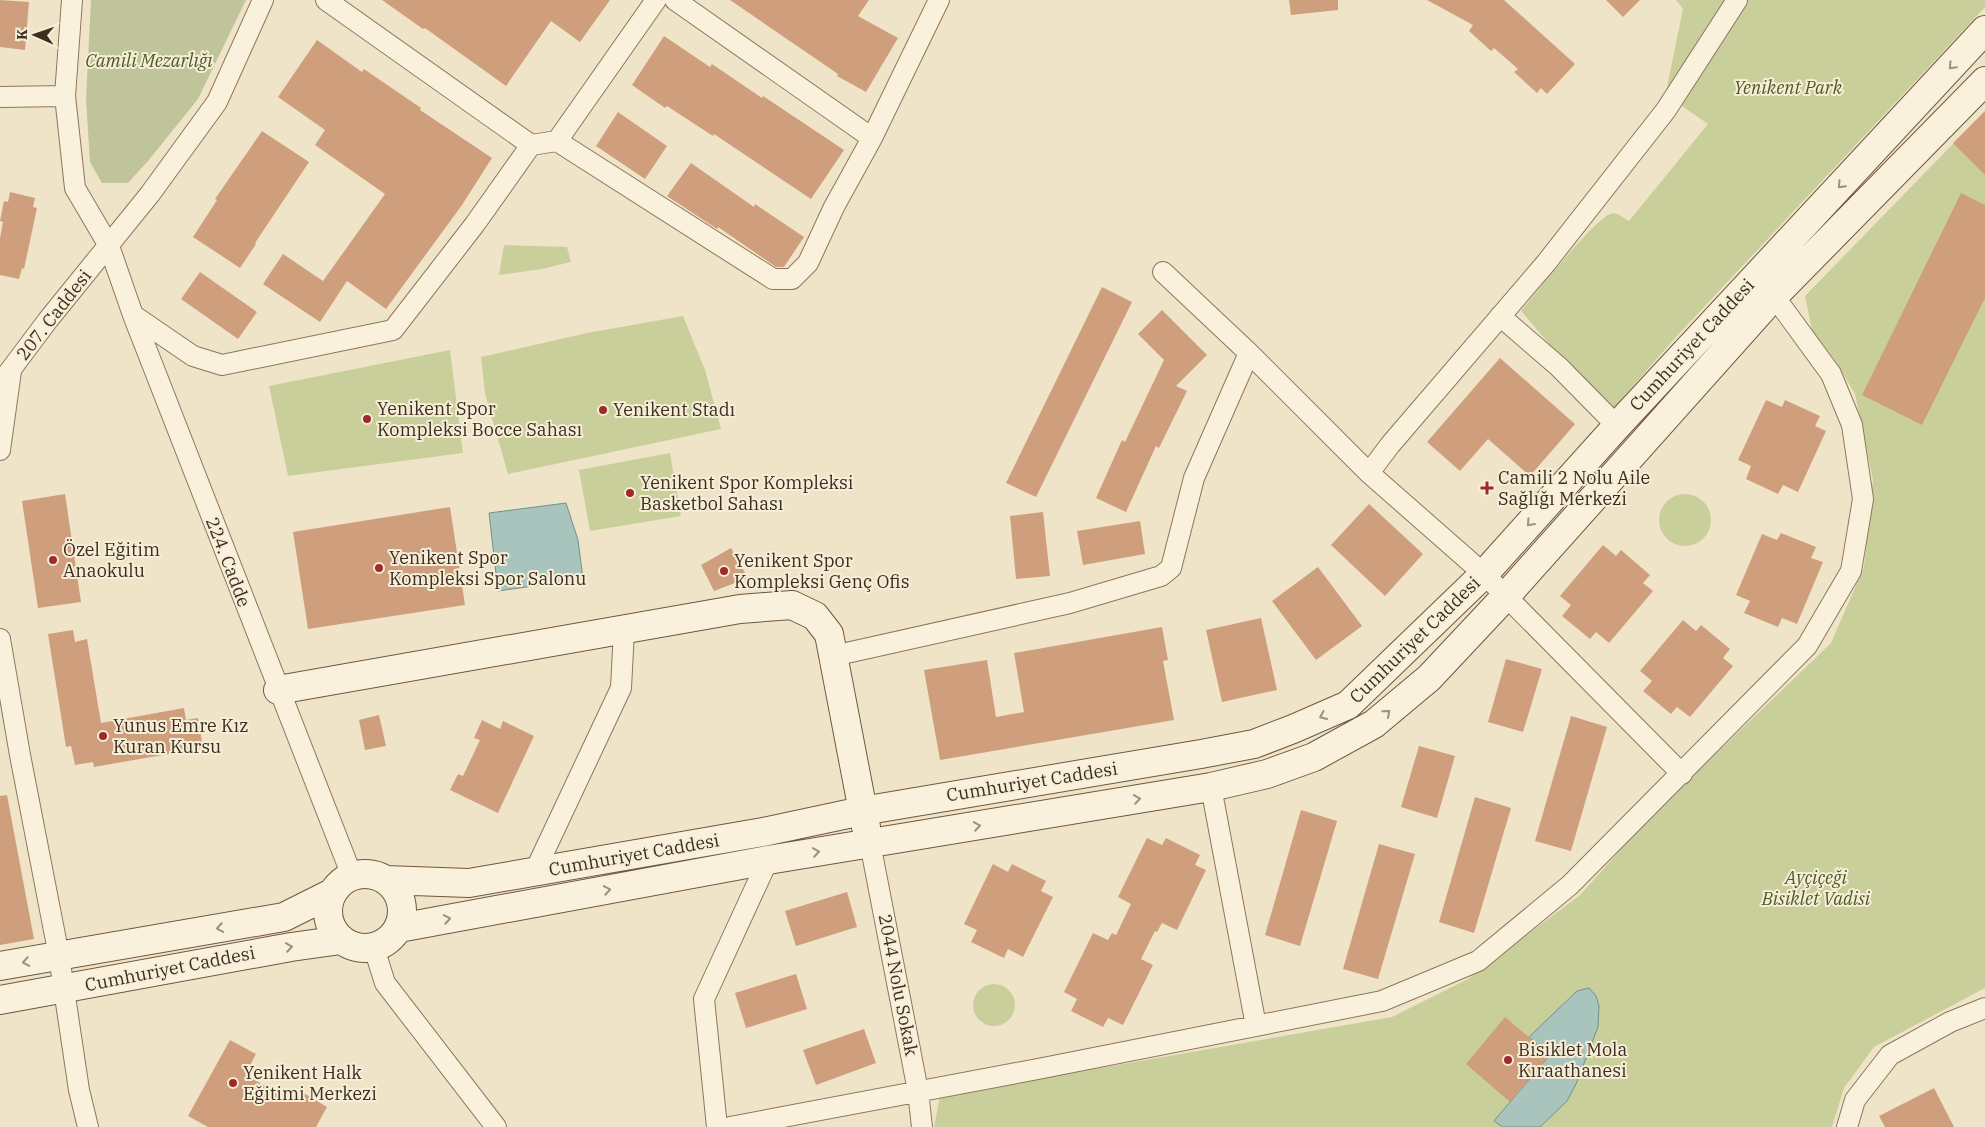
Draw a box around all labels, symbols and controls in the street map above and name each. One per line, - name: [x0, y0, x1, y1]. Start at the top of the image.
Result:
- north arrow: [10, 10, 60, 60]
- text: K: [13, 29, 31, 40]
- park label: Camili Mezarlığı: [85, 49, 213, 72]
- one-way arrow: [1949, 60, 1958, 69]
- park label: Yenikent Park: [1734, 76, 1843, 99]
- one-way arrow: [1838, 179, 1847, 188]
- street label: 207. Caddesi: [11, 265, 96, 365]
- street label: Cumhuriyet Caddesi: [1624, 273, 1759, 416]
- place label: Yenikent Spor Kompleksi Bocce Sahası: [377, 397, 582, 441]
- place label: Yenikent Stadı: [613, 398, 736, 421]
- marker: Yenikent Stadı: [597, 404, 609, 416]
- marker: Yenikent Spor Kompleksi Bocce Sahası: [361, 413, 373, 425]
- place label: Camili 2 Nolu Aile Sağlığı Merkezi: [1498, 466, 1650, 510]
- place label: Yenikent Spor Kompleksi Basketbol Sahası: [640, 471, 854, 515]
- marker: Camili 2 Nolu Aile Sağlığı Merkezi: [1480, 481, 1494, 495]
- marker: Yenikent Spor Kompleksi Basketbol Sahası: [624, 487, 636, 499]
- street label: 224. Cadde: [201, 514, 256, 610]
- one-way arrow: [1527, 518, 1536, 527]
- place label: Özel Eğitim Anaokulu: [63, 538, 160, 582]
- place label: Yenikent Spor Kompleksi Spor Salonu: [389, 546, 586, 590]
- place label: Yenikent Spor Kompleksi Genç Ofis: [734, 549, 909, 593]
- marker: Özel Eğitim Anaokulu: [47, 554, 59, 566]
- marker: Yenikent Spor Kompleksi Spor Salonu: [373, 562, 385, 574]
- marker: Yenikent Spor Kompleksi Genç Ofis: [718, 565, 730, 577]
- street label: Cumhuriyet Caddesi: [1344, 571, 1485, 708]
- one-way arrow: [1319, 710, 1328, 721]
- one-way arrow: [1381, 710, 1390, 719]
- place label: Yunus Emre Kız Kuran Kursu: [113, 714, 248, 758]
- marker: Yunus Emre Kız Kuran Kursu: [97, 730, 109, 742]
- street label: Cumhuriyet Caddesi: [945, 757, 1119, 806]
- one-way arrow: [1133, 794, 1141, 805]
- one-way arrow: [972, 821, 981, 831]
- street label: Cumhuriyet Caddesi: [547, 828, 721, 881]
- one-way arrow: [812, 848, 821, 858]
- park label: Ayçiçeği Bisiklet Vadisi: [1761, 866, 1871, 910]
- one-way arrow: [602, 885, 611, 895]
- street label: 2044 Nolu Sokak: [873, 912, 924, 1058]
- one-way arrow: [443, 914, 451, 924]
- one-way arrow: [216, 923, 225, 933]
- street label: Cumhuriyet Caddesi: [83, 941, 257, 996]
- one-way arrow: [285, 943, 293, 953]
- one-way arrow: [21, 956, 29, 967]
- place label: Bisiklet Mola Kıraathanesi: [1518, 1038, 1628, 1082]
- marker: Bisiklet Mola Kıraathanesi: [1502, 1054, 1514, 1066]
- place label: Yenikent Halk Eğitimi Merkezi: [243, 1061, 377, 1105]
- marker: Yenikent Halk Eğitimi Merkezi: [227, 1077, 239, 1089]

